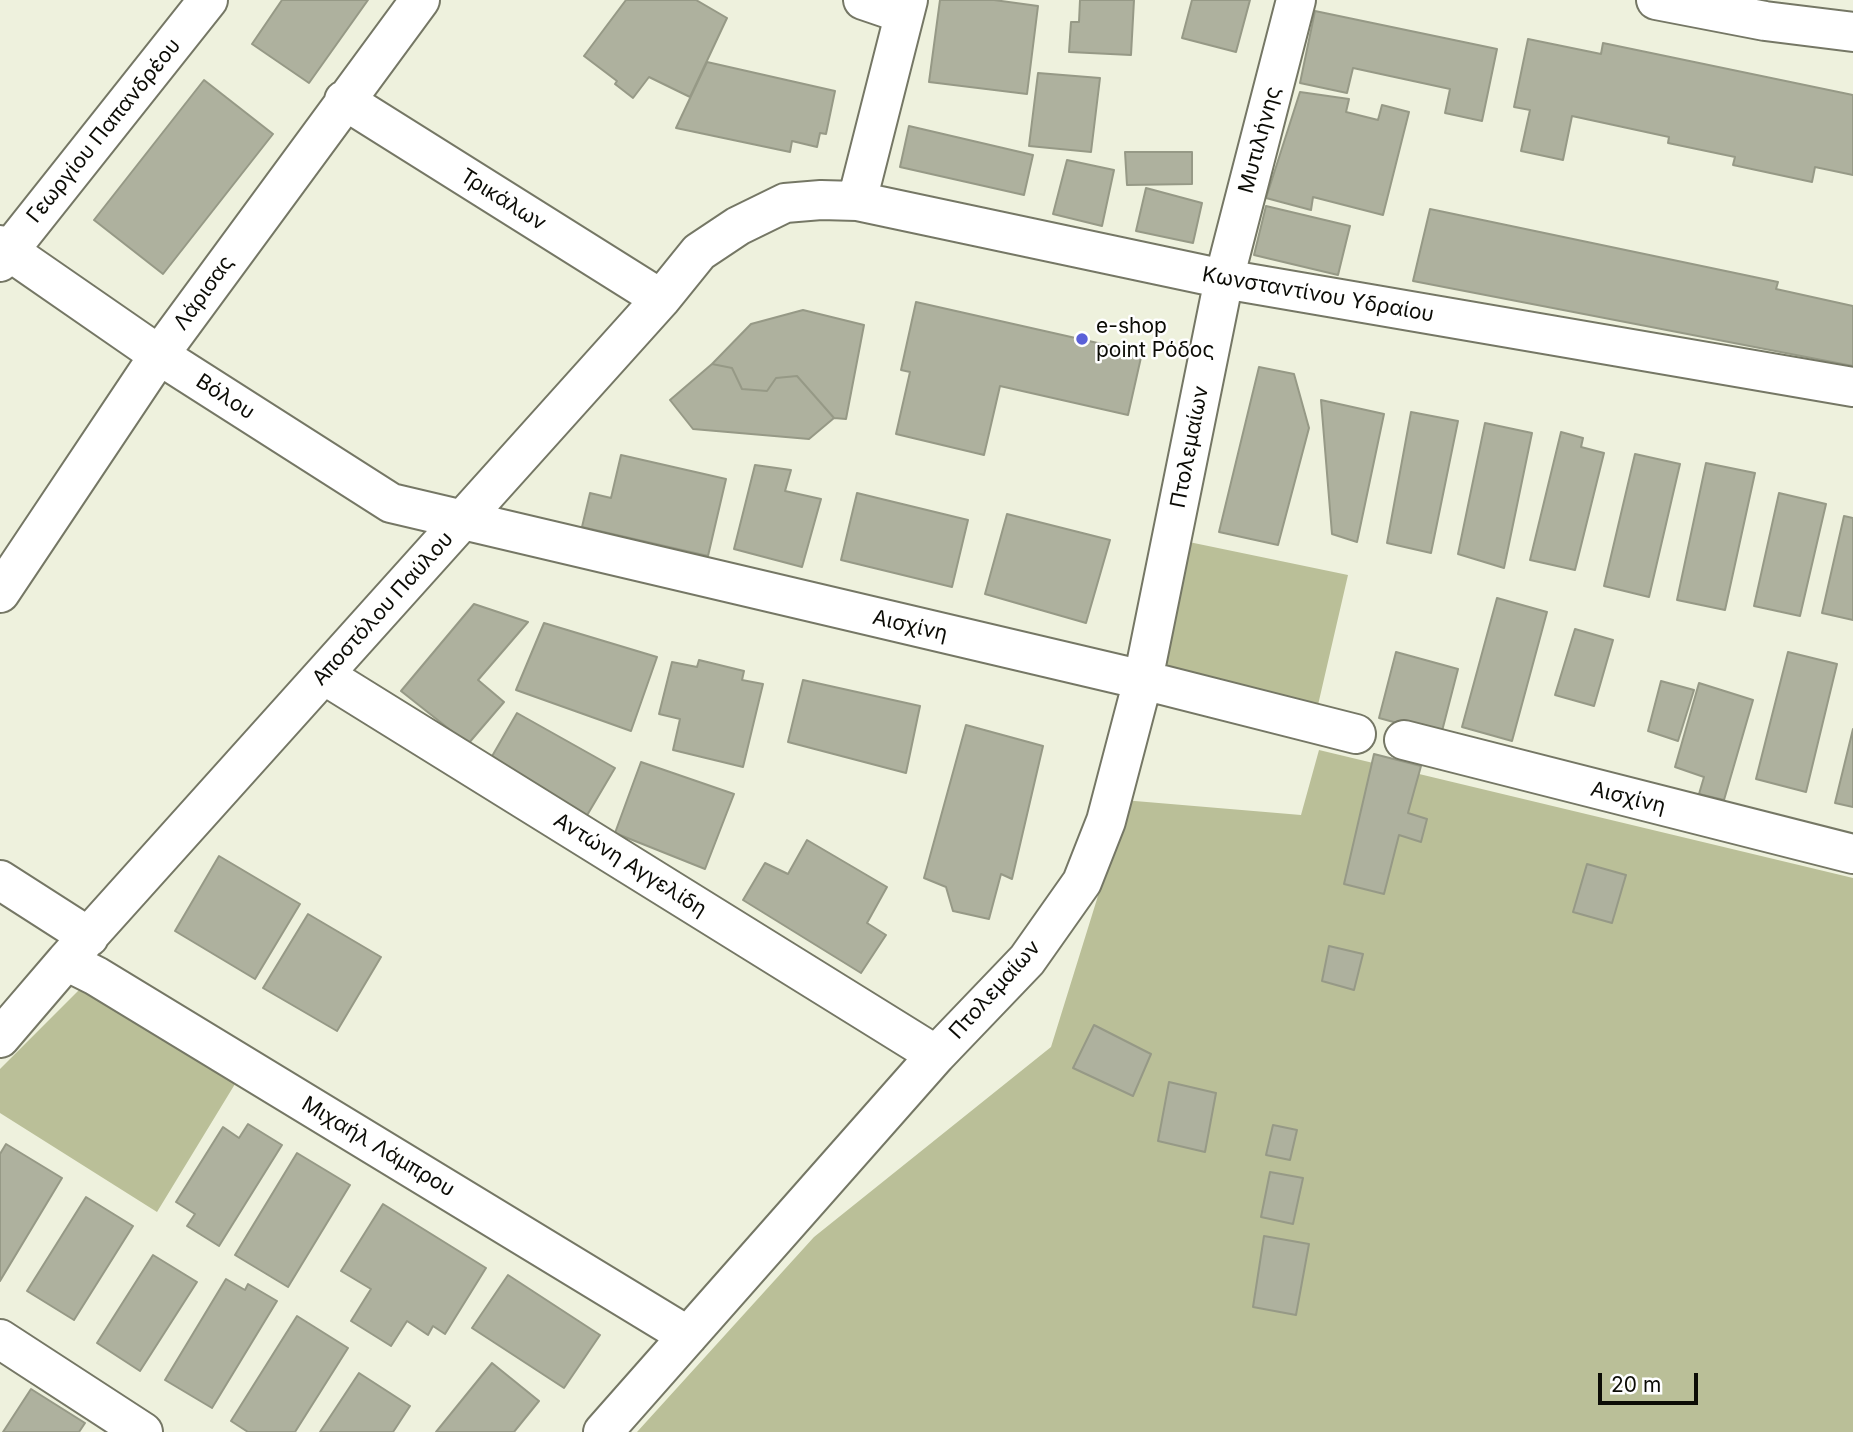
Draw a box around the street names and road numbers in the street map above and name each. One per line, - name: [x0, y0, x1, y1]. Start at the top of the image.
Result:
- street label: Γεωργίου Παπανδρέου: [22, 34, 186, 228]
- street label: Μυτιλήνης: [1234, 84, 1286, 196]
- street label: Τρικάλων: [455, 164, 551, 236]
- street label: Λάρισας: [169, 251, 239, 335]
- street label: Κωνσταντίνου Υδραίου: [1200, 262, 1436, 328]
- street label: Βόλου: [191, 369, 259, 425]
- street label: Πτολεμαίων: [1166, 384, 1214, 510]
- street label: Αποστόλου Παύλου: [307, 527, 459, 691]
- street label: Αισχίνη: [870, 605, 950, 647]
- street label: Αισχίνη: [1588, 777, 1668, 819]
- street label: Αντώνη Αγγελίδη: [549, 808, 711, 922]
- street label: Πτολεμαίων: [944, 936, 1046, 1044]
- street label: Μιχαήλ Λάμπρου: [297, 1091, 459, 1203]

